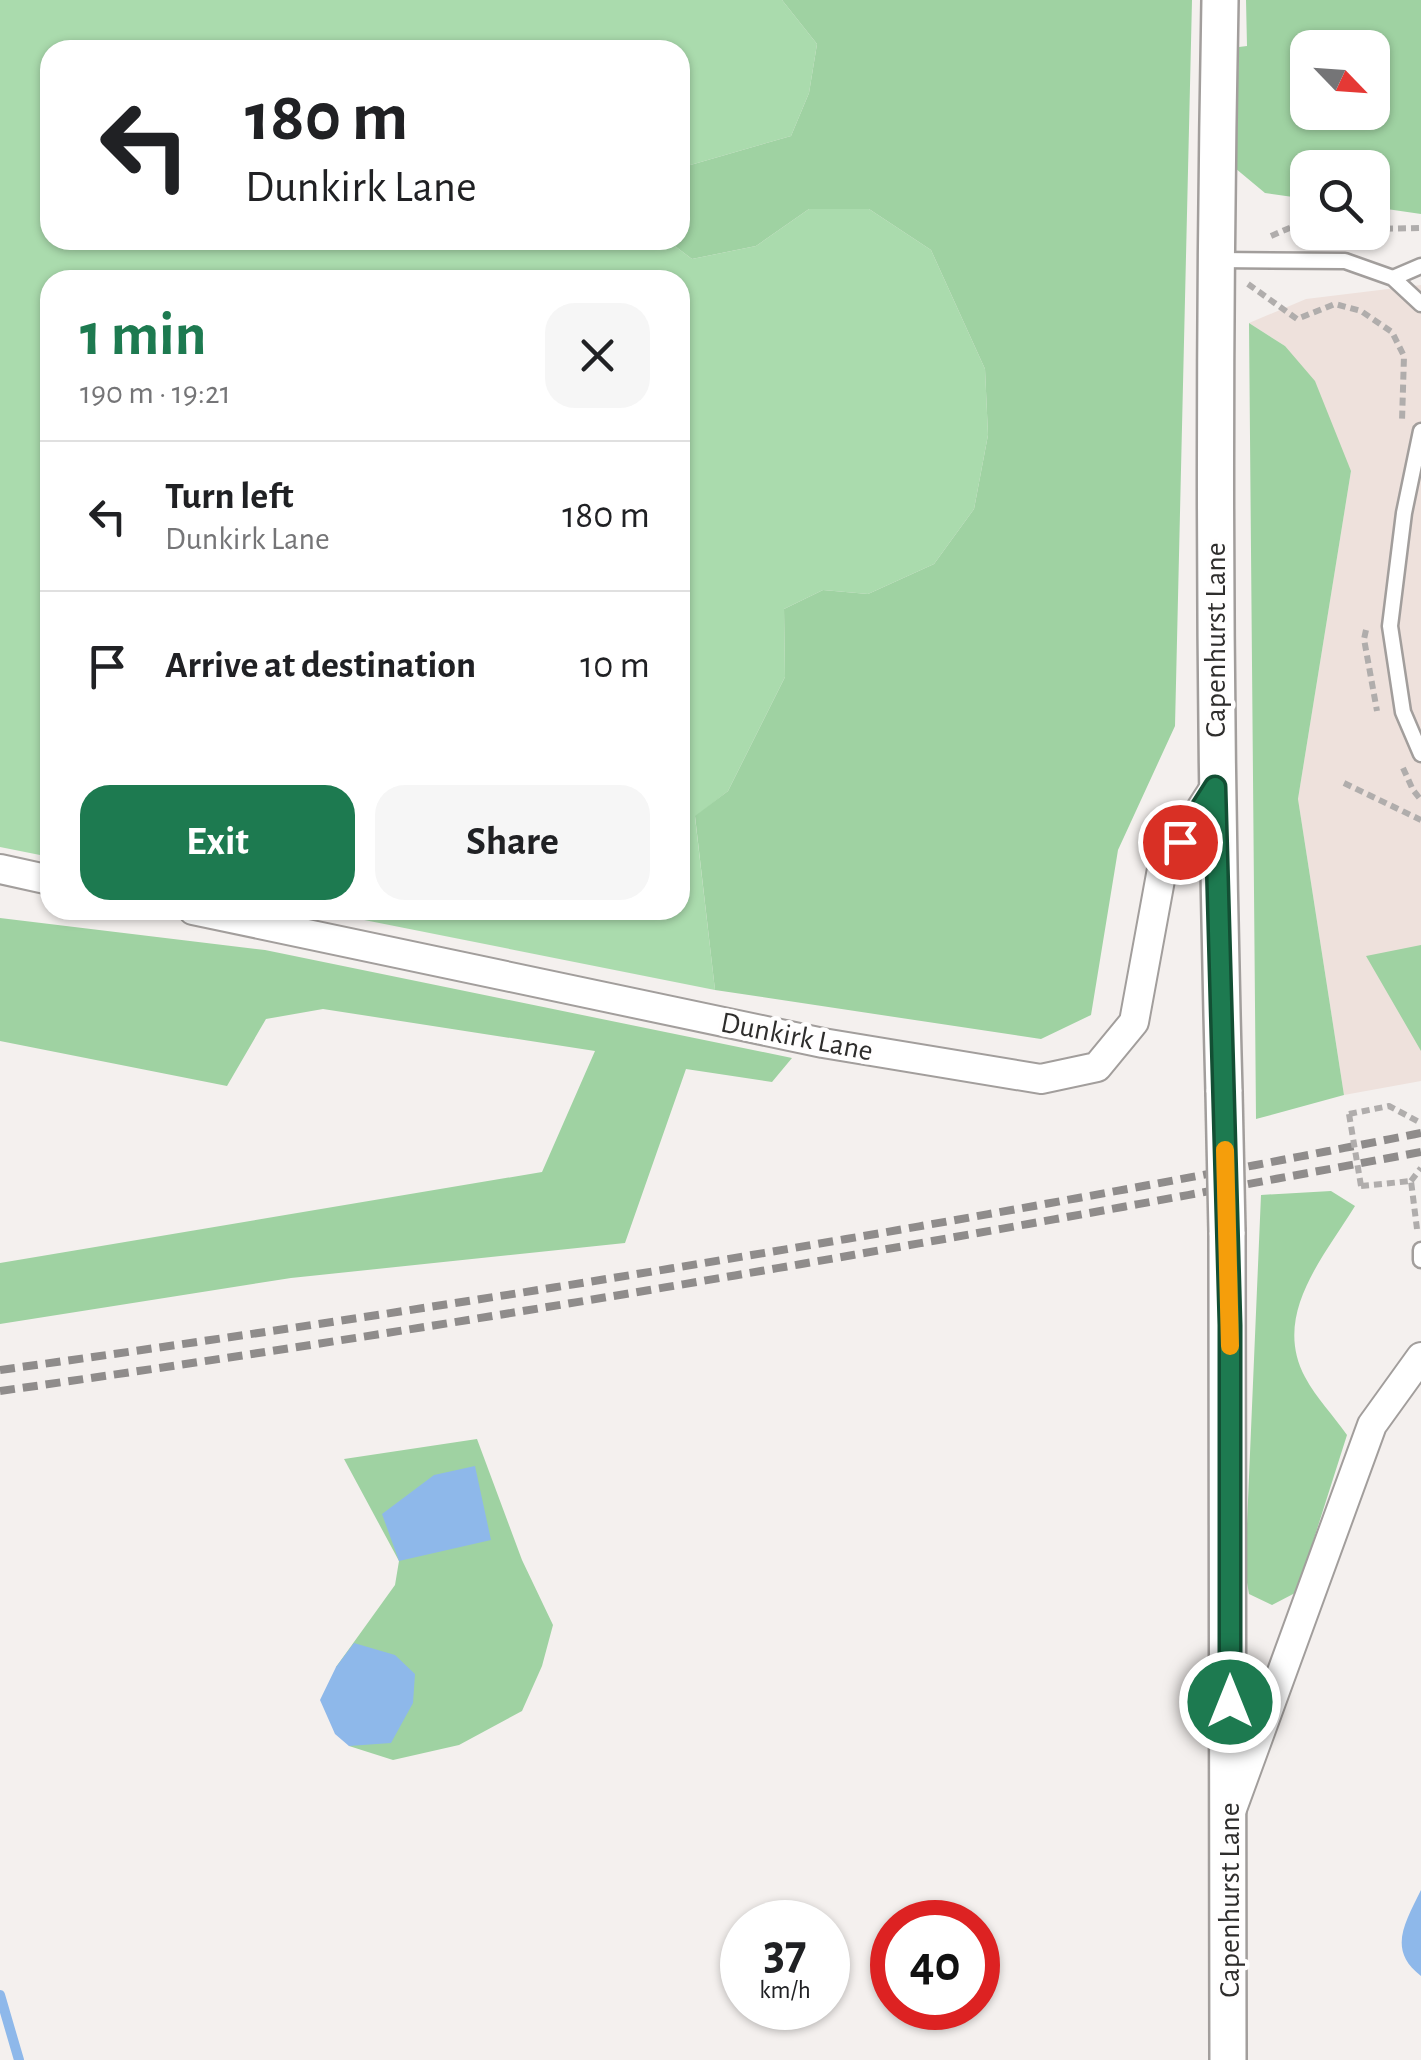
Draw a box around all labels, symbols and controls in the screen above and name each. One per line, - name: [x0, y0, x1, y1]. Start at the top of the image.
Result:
- north arrow: [1290, 30, 1390, 130]
- map controls: [1290, 30, 1390, 250]
- icon: left: [80, 80, 210, 210]
- text: 180 m: [245, 83, 408, 153]
- button: search: [1290, 150, 1390, 250]
- text: Dunkirk Lane: [245, 165, 477, 210]
- button: close: [545, 303, 650, 408]
- text: 1 min: [80, 306, 206, 366]
- text: 190 m · 19:21: [80, 377, 231, 409]
- text: Turn left: [165, 478, 293, 516]
- icon: left: [80, 489, 135, 544]
- text: 180 m: [562, 497, 650, 535]
- text: Dunkirk Lane: [165, 523, 330, 555]
- street label: Capenhurst Lane: [1201, 542, 1231, 738]
- icon: arrive: [80, 639, 135, 694]
- text: Arrive at destination: [165, 647, 476, 685]
- text: 10 m: [580, 647, 650, 685]
- button: Exit: [80, 785, 355, 900]
- button: Share: [375, 785, 650, 900]
- pin: [1138, 800, 1223, 885]
- icon: arrive: [1153, 815, 1208, 870]
- street label: Dunkirk Lane: [718, 1008, 876, 1066]
- position arrow: [1178, 1650, 1282, 1754]
- street label: Capenhurst Lane: [1215, 1802, 1245, 1998]
- speed limit sign: 40: [870, 1900, 1000, 2030]
- text: 37: [763, 1928, 807, 1978]
- text: km/h: [759, 1978, 811, 2003]

